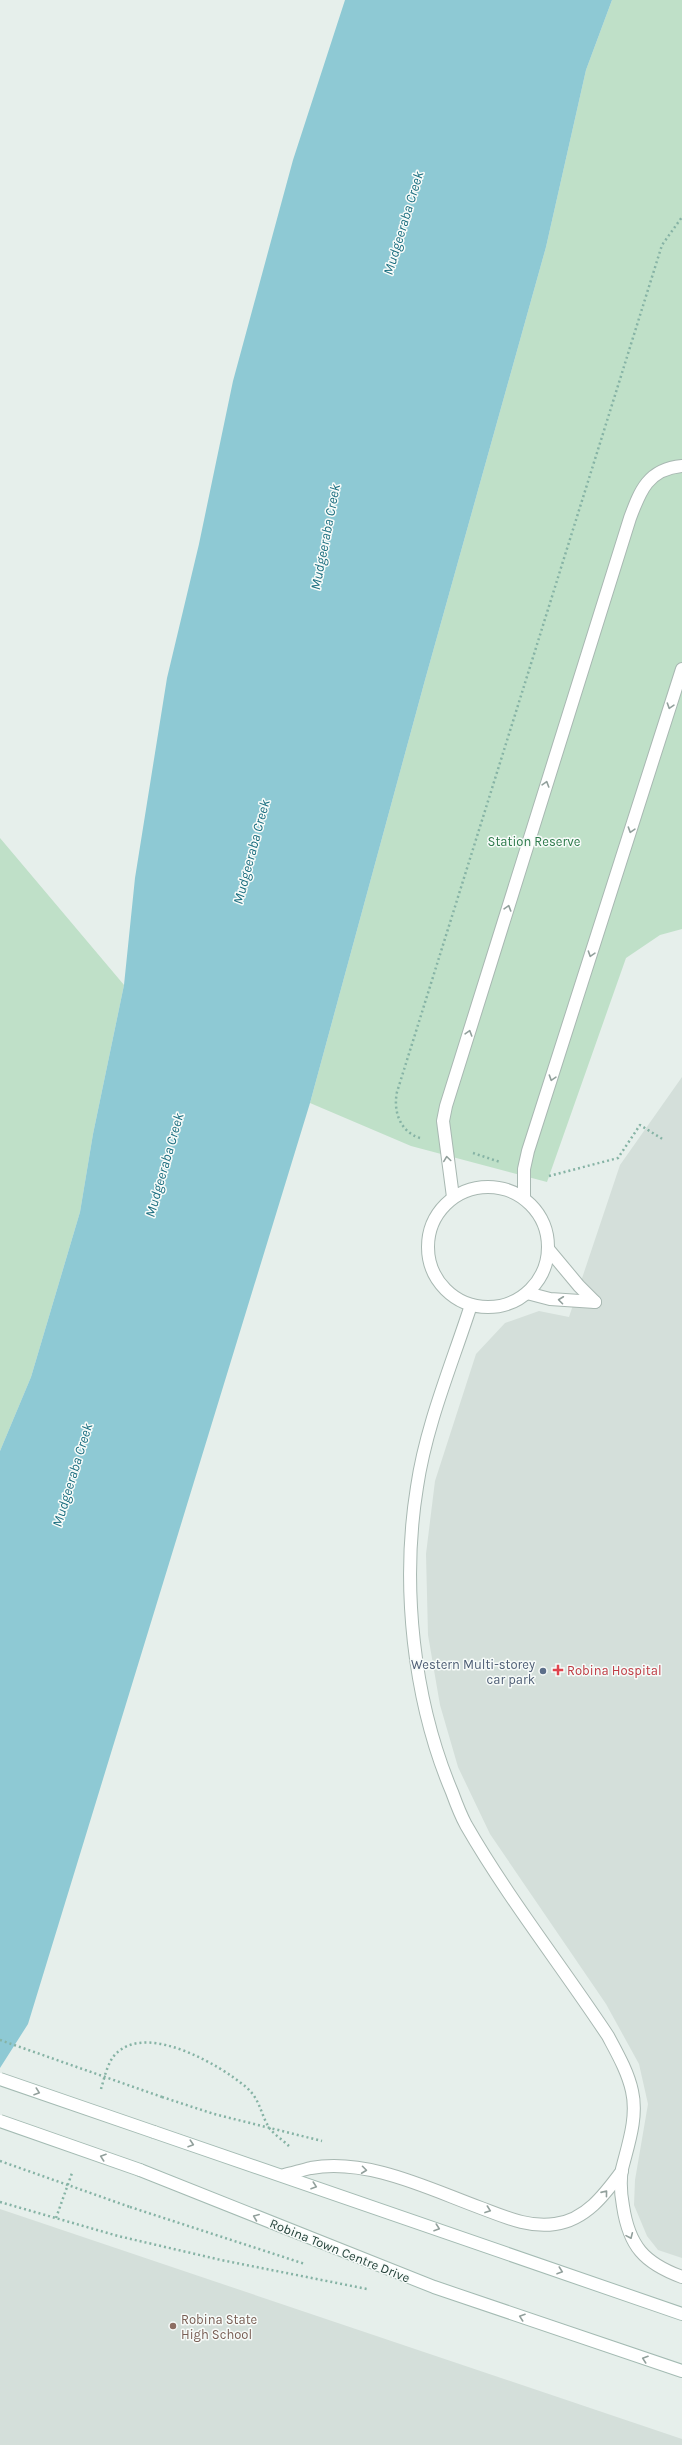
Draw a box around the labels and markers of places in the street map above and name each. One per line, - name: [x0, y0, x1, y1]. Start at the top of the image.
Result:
- place label: Western Multi-storey car park: [411, 1657, 535, 1687]
- place label: Robina Hospital: [567, 1663, 662, 1678]
- marker: Robina Hospital: [552, 1664, 564, 1676]
- marker: Western Multi-storey car park: [538, 1666, 548, 1676]
- place label: Robina State High School: [181, 2312, 258, 2342]
- marker: Robina State High School: [168, 2321, 178, 2331]

